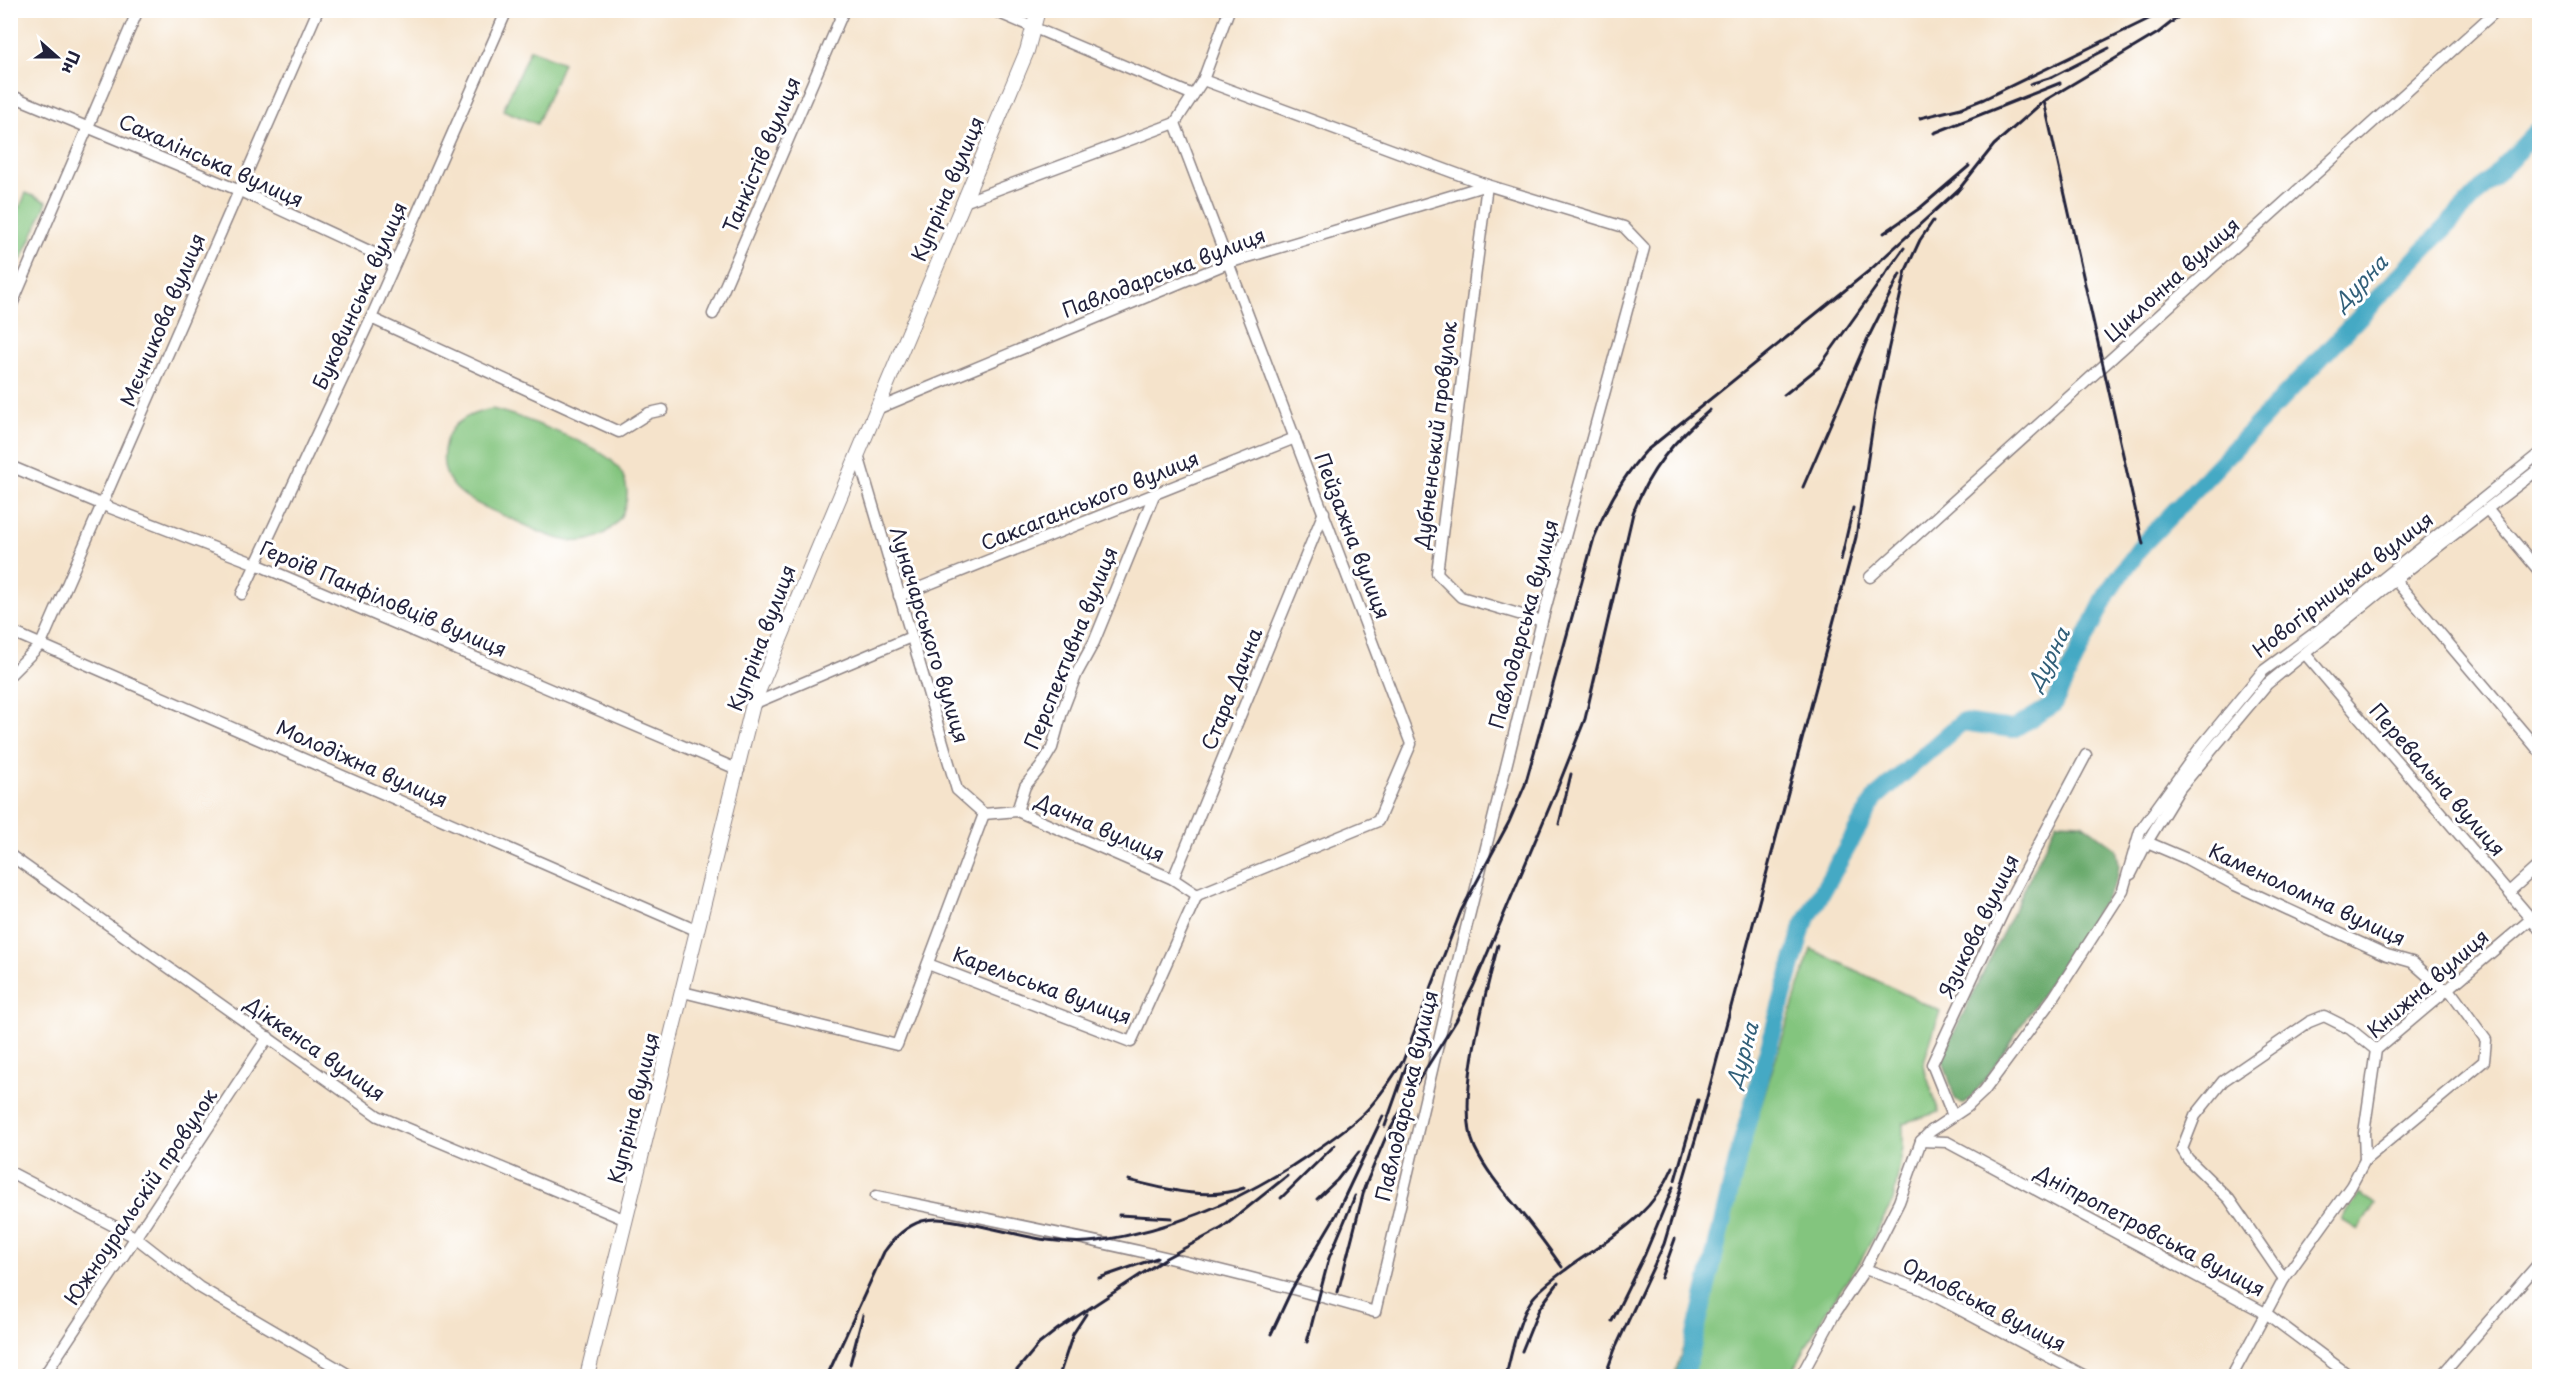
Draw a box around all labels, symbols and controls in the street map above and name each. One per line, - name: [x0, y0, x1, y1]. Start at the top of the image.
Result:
- north arrow: [27, 27, 87, 87]
- text: Пн: [57, 48, 87, 78]
- street label: Танкістів вулиця: [715, 72, 808, 237]
- street label: Сахалінська вулиця: [114, 106, 309, 214]
- street label: Купріна вулиця: [903, 112, 991, 266]
- street label: Буковинська вулиця: [304, 197, 414, 394]
- street label: Циклонна вулиця: [2097, 210, 2246, 349]
- street label: Павлодарська вулиця: [1058, 219, 1270, 325]
- street label: Мєчникова вулиця: [112, 228, 212, 411]
- water label: Дурна: [2324, 246, 2395, 318]
- street label: Дубненський провулок: [1406, 319, 1464, 551]
- street label: Саксаганського вулиця: [976, 443, 1203, 558]
- street label: Пейзажна вулиця: [1307, 448, 1398, 623]
- street label: Новогірницька вулиця: [2245, 504, 2439, 665]
- street label: Павлодарська вулиця: [1481, 516, 1565, 732]
- street label: Луначарського вулиця: [883, 523, 977, 747]
- street label: Героїв Панфіловців вулиця: [255, 532, 512, 664]
- street label: Перспективна вулиця: [1016, 542, 1124, 753]
- street label: Купріна вулиця: [719, 560, 803, 715]
- water label: Дурна: [2017, 620, 2077, 697]
- street label: Стара Дачна: [1193, 623, 1269, 754]
- street label: Перевальна вулиця: [2363, 696, 2513, 863]
- street label: Молодіжна вулиця: [272, 712, 453, 814]
- street label: Дачна вулиця: [1030, 785, 1170, 869]
- street label: Каменоломна вулиця: [2204, 835, 2411, 953]
- street label: Язикова вулиця: [1930, 849, 2026, 1002]
- street label: Книжна вулиця: [2360, 922, 2495, 1045]
- street label: Карельська вулиця: [949, 939, 1136, 1031]
- street label: Павлодарська вулиця: [1367, 987, 1445, 1204]
- street label: Діккенса вулиця: [238, 988, 392, 1108]
- water label: Дурна: [1716, 1017, 1766, 1093]
- street label: Купріна вулиця: [600, 1029, 666, 1186]
- street label: Южноуральскій провулок: [56, 1082, 224, 1311]
- street label: Дніпропетровська вулиця: [2029, 1156, 2271, 1304]
- street label: Орловська вулиця: [1897, 1250, 2072, 1358]

